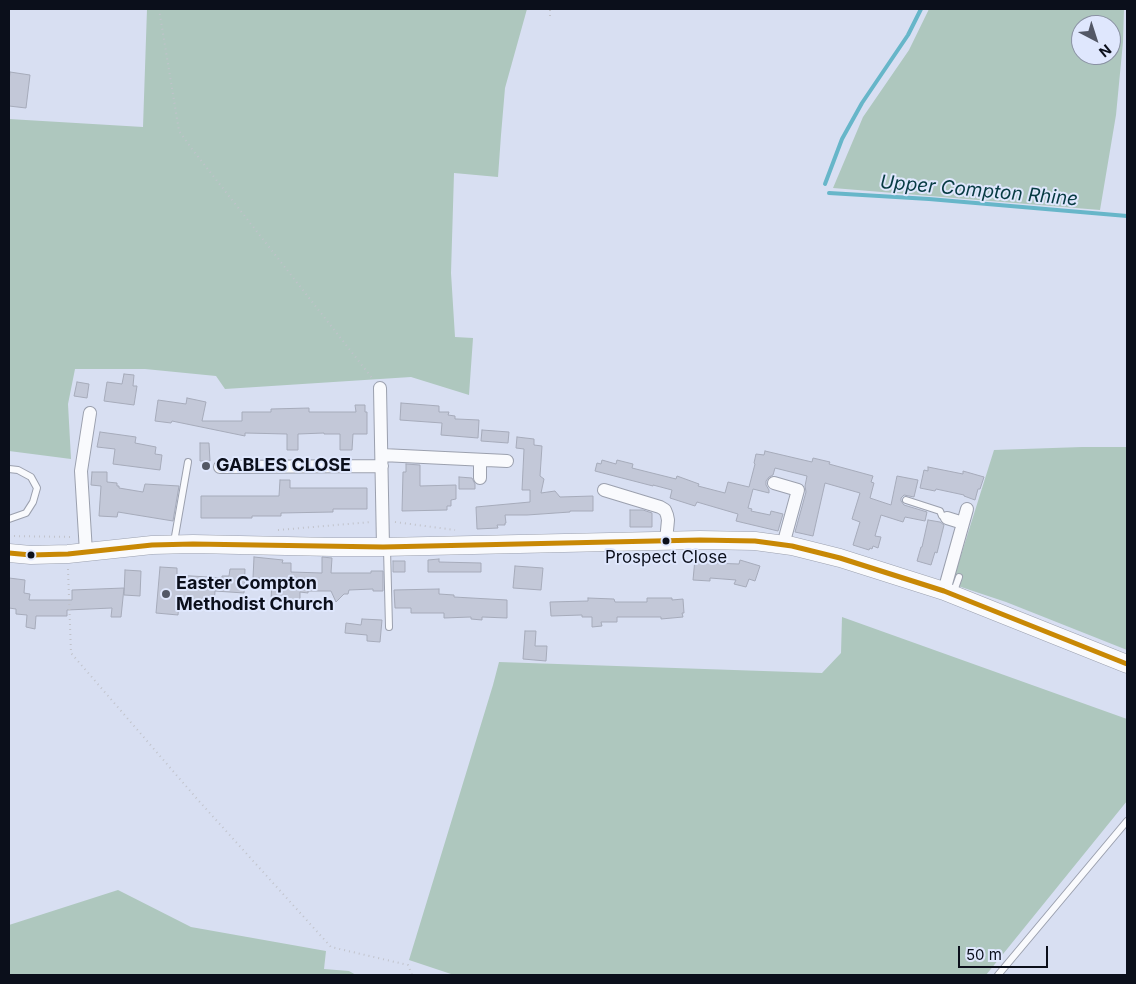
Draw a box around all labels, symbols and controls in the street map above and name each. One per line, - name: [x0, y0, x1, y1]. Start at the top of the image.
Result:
- north arrow: [1071, 15, 1121, 65]
- text: N: [1096, 41, 1115, 61]
- water label: Upper Compton Rhine: [879, 171, 1079, 211]
- place label: GABLES CLOSE: [216, 455, 351, 477]
- marker: GABLES CLOSE: [200, 460, 212, 472]
- marker: Prospect Close: [661, 536, 671, 546]
- place label: Prospect Close: [605, 548, 727, 568]
- unlabelled marker: [26, 550, 36, 560]
- place label: Easter Compton Methodist Church: [176, 573, 334, 616]
- marker: Easter Compton Methodist Church: [160, 588, 172, 600]
- scale bar: [961, 936, 1051, 968]
- text: 50 m: [966, 945, 1002, 964]

